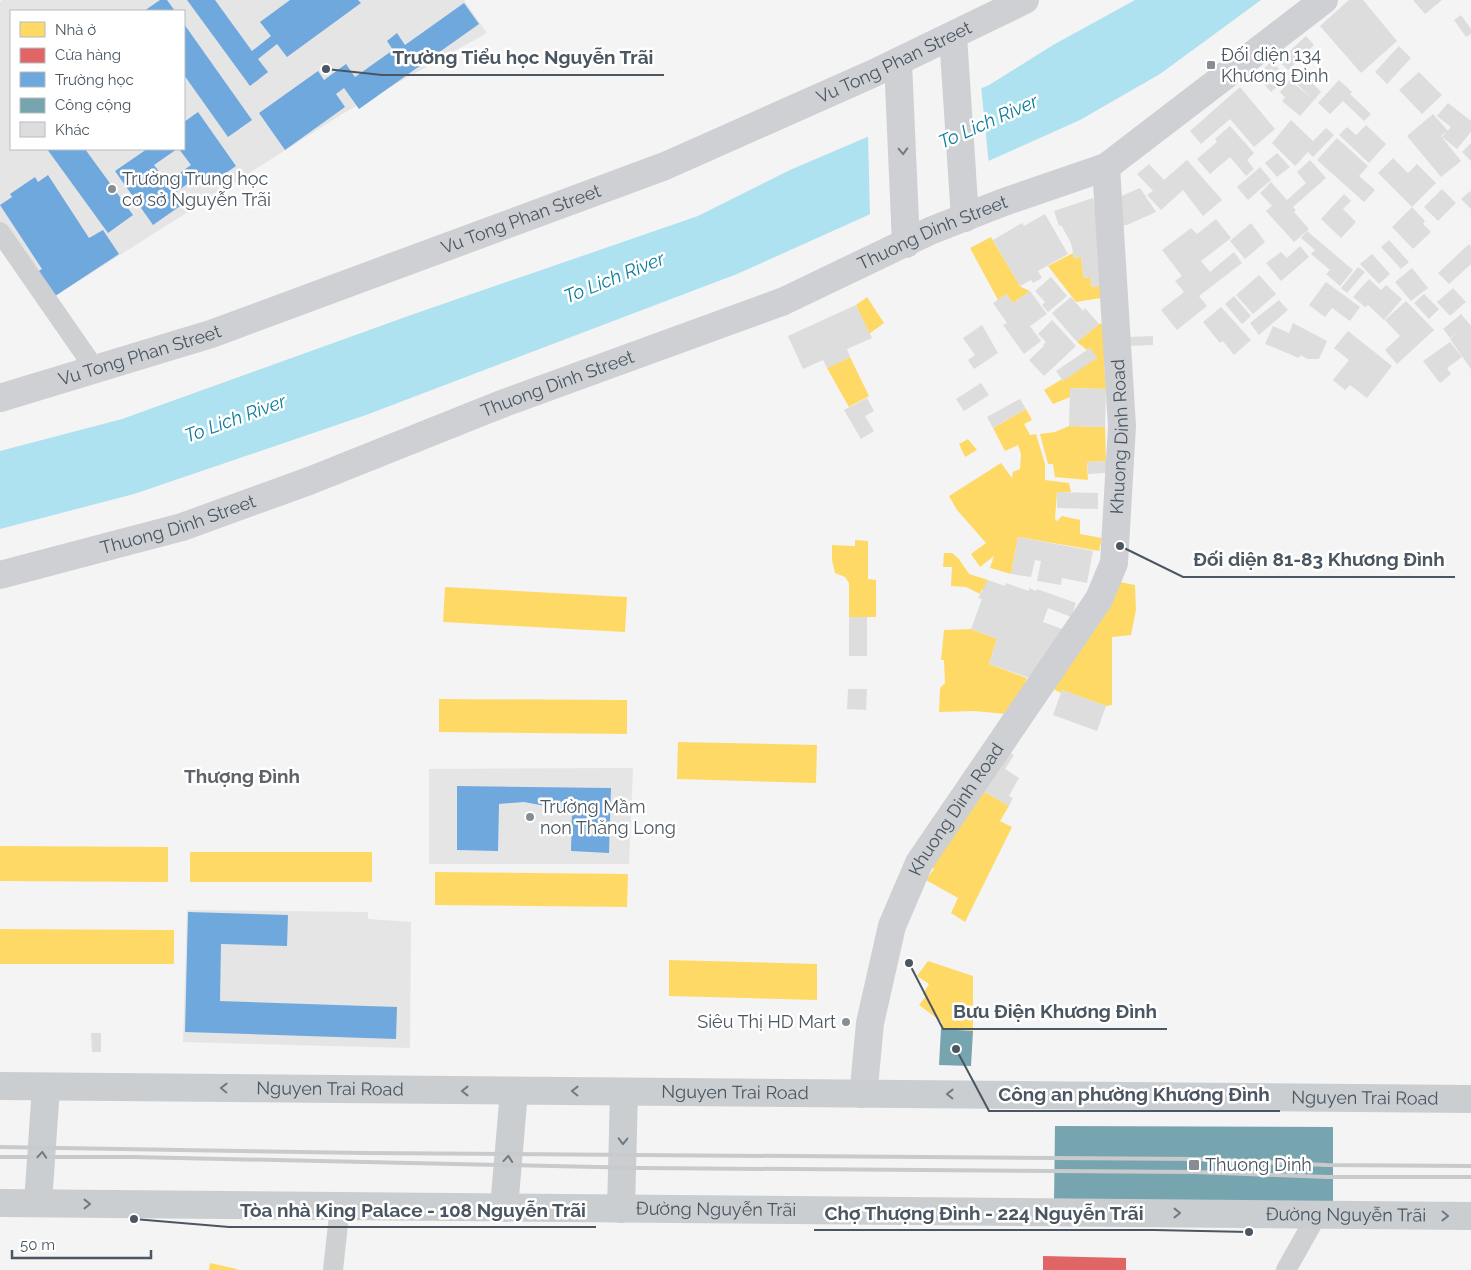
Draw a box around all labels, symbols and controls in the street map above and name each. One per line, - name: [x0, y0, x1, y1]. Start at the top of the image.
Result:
- legend: [10, 10, 185, 150]
- street label: Vu Tong Phan Street: [813, 17, 975, 107]
- text: Nhà ở: [55, 21, 96, 39]
- callout: Trường Tiểu học Nguyễn Trãi: [382, 41, 664, 75]
- place label: Đối diện 134 Khương Đình: [1221, 44, 1329, 86]
- text: Cửa hàng: [55, 46, 121, 64]
- text: Trường Tiểu học Nguyễn Trãi: [393, 46, 653, 68]
- marker: Đối diện 134 Khương Đình: [1205, 59, 1217, 71]
- text: Trường học: [55, 71, 134, 89]
- water label: To Lich River: [935, 89, 1042, 153]
- text: Công cộng: [55, 96, 131, 114]
- text: Khác: [55, 121, 90, 139]
- one-way arrow: [898, 147, 909, 155]
- place label: Trường Trung học cơ sở Nguyễn Trãi: [122, 168, 271, 210]
- street label: Vu Tong Phan Street: [438, 180, 604, 258]
- marker: Trường Trung học cơ sở Nguyễn Trãi: [106, 183, 118, 195]
- street label: Thuong Dinh Street: [854, 191, 1010, 274]
- water label: To Lich River: [561, 246, 669, 307]
- street label: Vu Tong Phan Street: [56, 320, 224, 390]
- street label: Thuong Dinh Street: [478, 346, 637, 421]
- street label: Khuong Dinh Road: [1106, 359, 1132, 515]
- water label: To Lich River: [181, 389, 290, 447]
- street label: Thuong Dinh Street: [98, 490, 258, 558]
- callout: Đối diện 81-83 Khương Đình: [1183, 543, 1455, 577]
- text: Đối diện 81-83 Khương Đình: [1193, 548, 1445, 570]
- street label: Khuong Dinh Road: [904, 739, 1008, 878]
- district label: Thượng Đình: [184, 765, 300, 787]
- place label: Trường Mầm non Thăng Long: [540, 796, 676, 838]
- marker: Trường Mầm non Thăng Long: [524, 811, 536, 823]
- callout: Bưu Điện Khương Đình: [943, 995, 1167, 1029]
- text: Bưu Điện Khương Đình: [953, 1000, 1157, 1022]
- place label: Siêu Thị HD Mart: [697, 1011, 836, 1032]
- marker: Siêu Thị HD Mart: [840, 1016, 852, 1028]
- street label: Nguyen Trai Road: [256, 1077, 404, 1100]
- callout: Công an phường Khương Đình: [989, 1077, 1280, 1111]
- street label: Nguyen Trai Road: [661, 1081, 809, 1103]
- one-way arrow: [220, 1083, 228, 1093]
- text: Công an phường Khương Đình: [998, 1083, 1270, 1105]
- one-way arrow: [461, 1085, 469, 1096]
- one-way arrow: [571, 1086, 578, 1096]
- street label: Nguyen Trai Road: [1291, 1086, 1439, 1109]
- one-way arrow: [946, 1089, 954, 1099]
- one-way arrow: [617, 1137, 628, 1145]
- one-way arrow: [36, 1151, 47, 1159]
- place label: Thuong Dinh: [1205, 1154, 1312, 1175]
- one-way arrow: [502, 1155, 513, 1163]
- marker: Thuong Dinh: [1187, 1158, 1201, 1172]
- callout: Tòa nhà King Palace - 108 Nguyễn Trãi: [229, 1193, 596, 1227]
- callout: Chợ Thượng Đình - 224 Nguyễn Trãi: [814, 1196, 1154, 1230]
- street label: Đường Nguyễn Trãi: [636, 1198, 796, 1220]
- one-way arrow: [84, 1199, 91, 1209]
- text: Tòa nhà King Palace - 108 Nguyễn Trãi: [240, 1199, 586, 1221]
- text: Chợ Thượng Đình - 224 Nguyễn Trãi: [824, 1202, 1144, 1224]
- street label: Đường Nguyễn Trãi: [1266, 1203, 1426, 1226]
- one-way arrow: [1174, 1208, 1181, 1218]
- one-way arrow: [1441, 1211, 1449, 1221]
- scale bar: [12, 1228, 151, 1260]
- text: 50 m: [20, 1236, 55, 1254]

